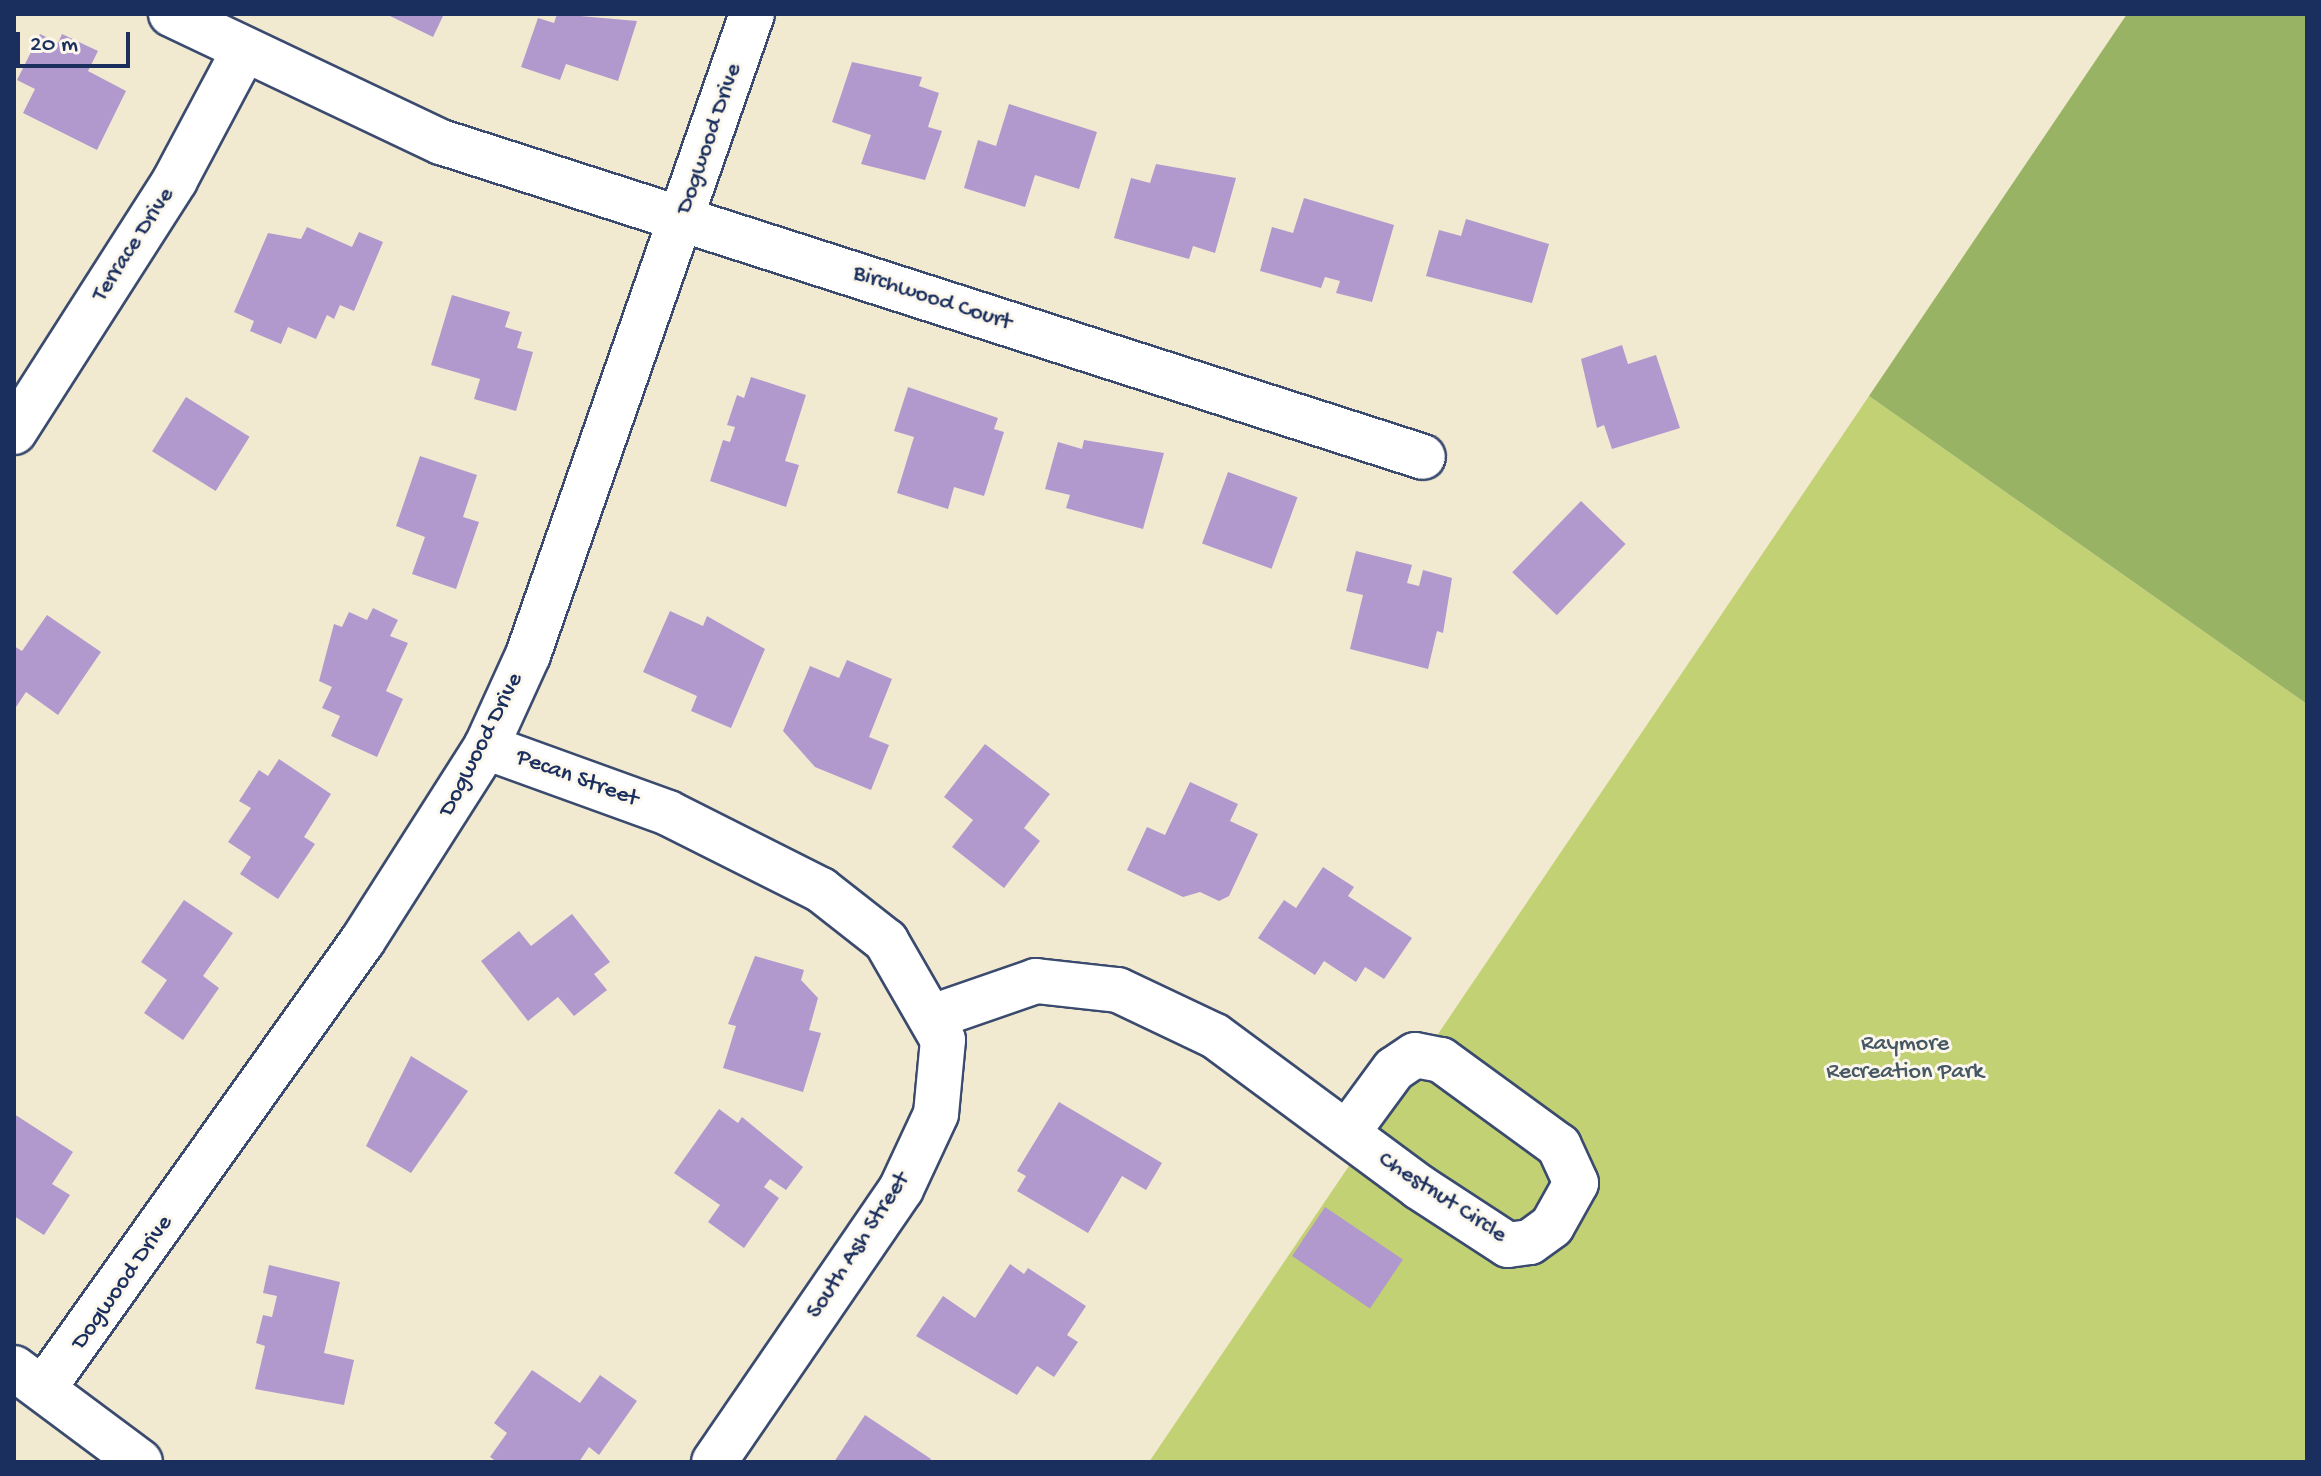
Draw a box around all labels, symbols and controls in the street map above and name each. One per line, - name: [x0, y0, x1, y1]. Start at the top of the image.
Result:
- scale bar: [20, 16, 134, 66]
- text: 20 m: [30, 31, 78, 60]
- street label: Dogwood Drive: [671, 60, 749, 218]
- street label: Terrace Drive: [86, 182, 182, 308]
- street label: Birchwood Court: [849, 260, 1015, 338]
- street label: Dogwood Drive: [433, 668, 531, 822]
- street label: Pecan Street: [512, 744, 642, 814]
- park label: Raymore Recreation Park: [1826, 1031, 1984, 1087]
- street label: Chestnut Circle: [1372, 1146, 1512, 1250]
- street label: South Ash Street: [801, 1167, 917, 1325]
- street label: Dogwood Drive: [66, 1210, 180, 1356]

